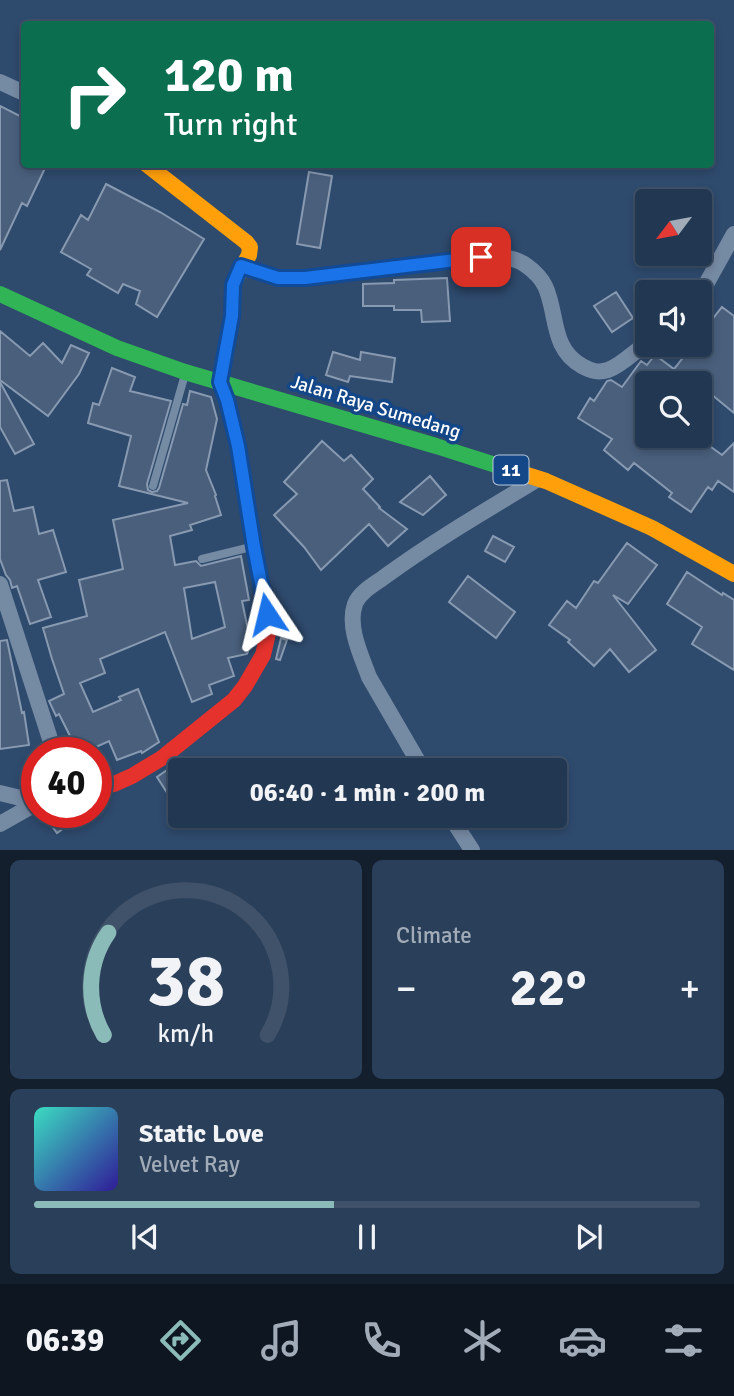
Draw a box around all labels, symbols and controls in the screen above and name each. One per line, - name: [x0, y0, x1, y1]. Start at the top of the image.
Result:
- text: 120 m: [164, 45, 294, 105]
- icon: right: [49, 49, 140, 140]
- text: Turn right: [164, 105, 297, 144]
- north arrow: [635, 189, 712, 266]
- map controls: [635, 189, 712, 448]
- pin: [451, 227, 511, 287]
- icon: arrive: [462, 238, 500, 276]
- button: sound: [635, 280, 712, 357]
- street label: Jalan Raya Sumedang: [288, 370, 463, 444]
- button: search: [635, 371, 712, 448]
- road number: 11: [494, 456, 528, 484]
- position arrow: [230, 577, 304, 651]
- speed limit sign: 40: [21, 737, 112, 828]
- text: 06:40 · 1 min · 200 m: [250, 777, 485, 809]
- text: Climate: [396, 921, 472, 950]
- text: 38: [147, 938, 225, 1027]
- text: 22°: [510, 956, 586, 1020]
- text: −: [396, 965, 417, 1012]
- text: +: [679, 965, 700, 1012]
- text: km/h: [158, 1018, 214, 1049]
- text: Static Love: [139, 1118, 264, 1150]
- text: Velvet Ray: [139, 1150, 240, 1179]
- icon: previous: [126, 1218, 164, 1256]
- icon: pause: [348, 1218, 386, 1256]
- icon: next: [570, 1218, 608, 1256]
- icon: directions: [156, 1316, 205, 1365]
- icon: music: [257, 1316, 306, 1365]
- icon: phone: [357, 1316, 406, 1365]
- icon: climate: [458, 1316, 507, 1365]
- icon: car: [558, 1316, 607, 1365]
- icon: filters: [659, 1316, 708, 1365]
- text: 06:39: [26, 1321, 104, 1360]

